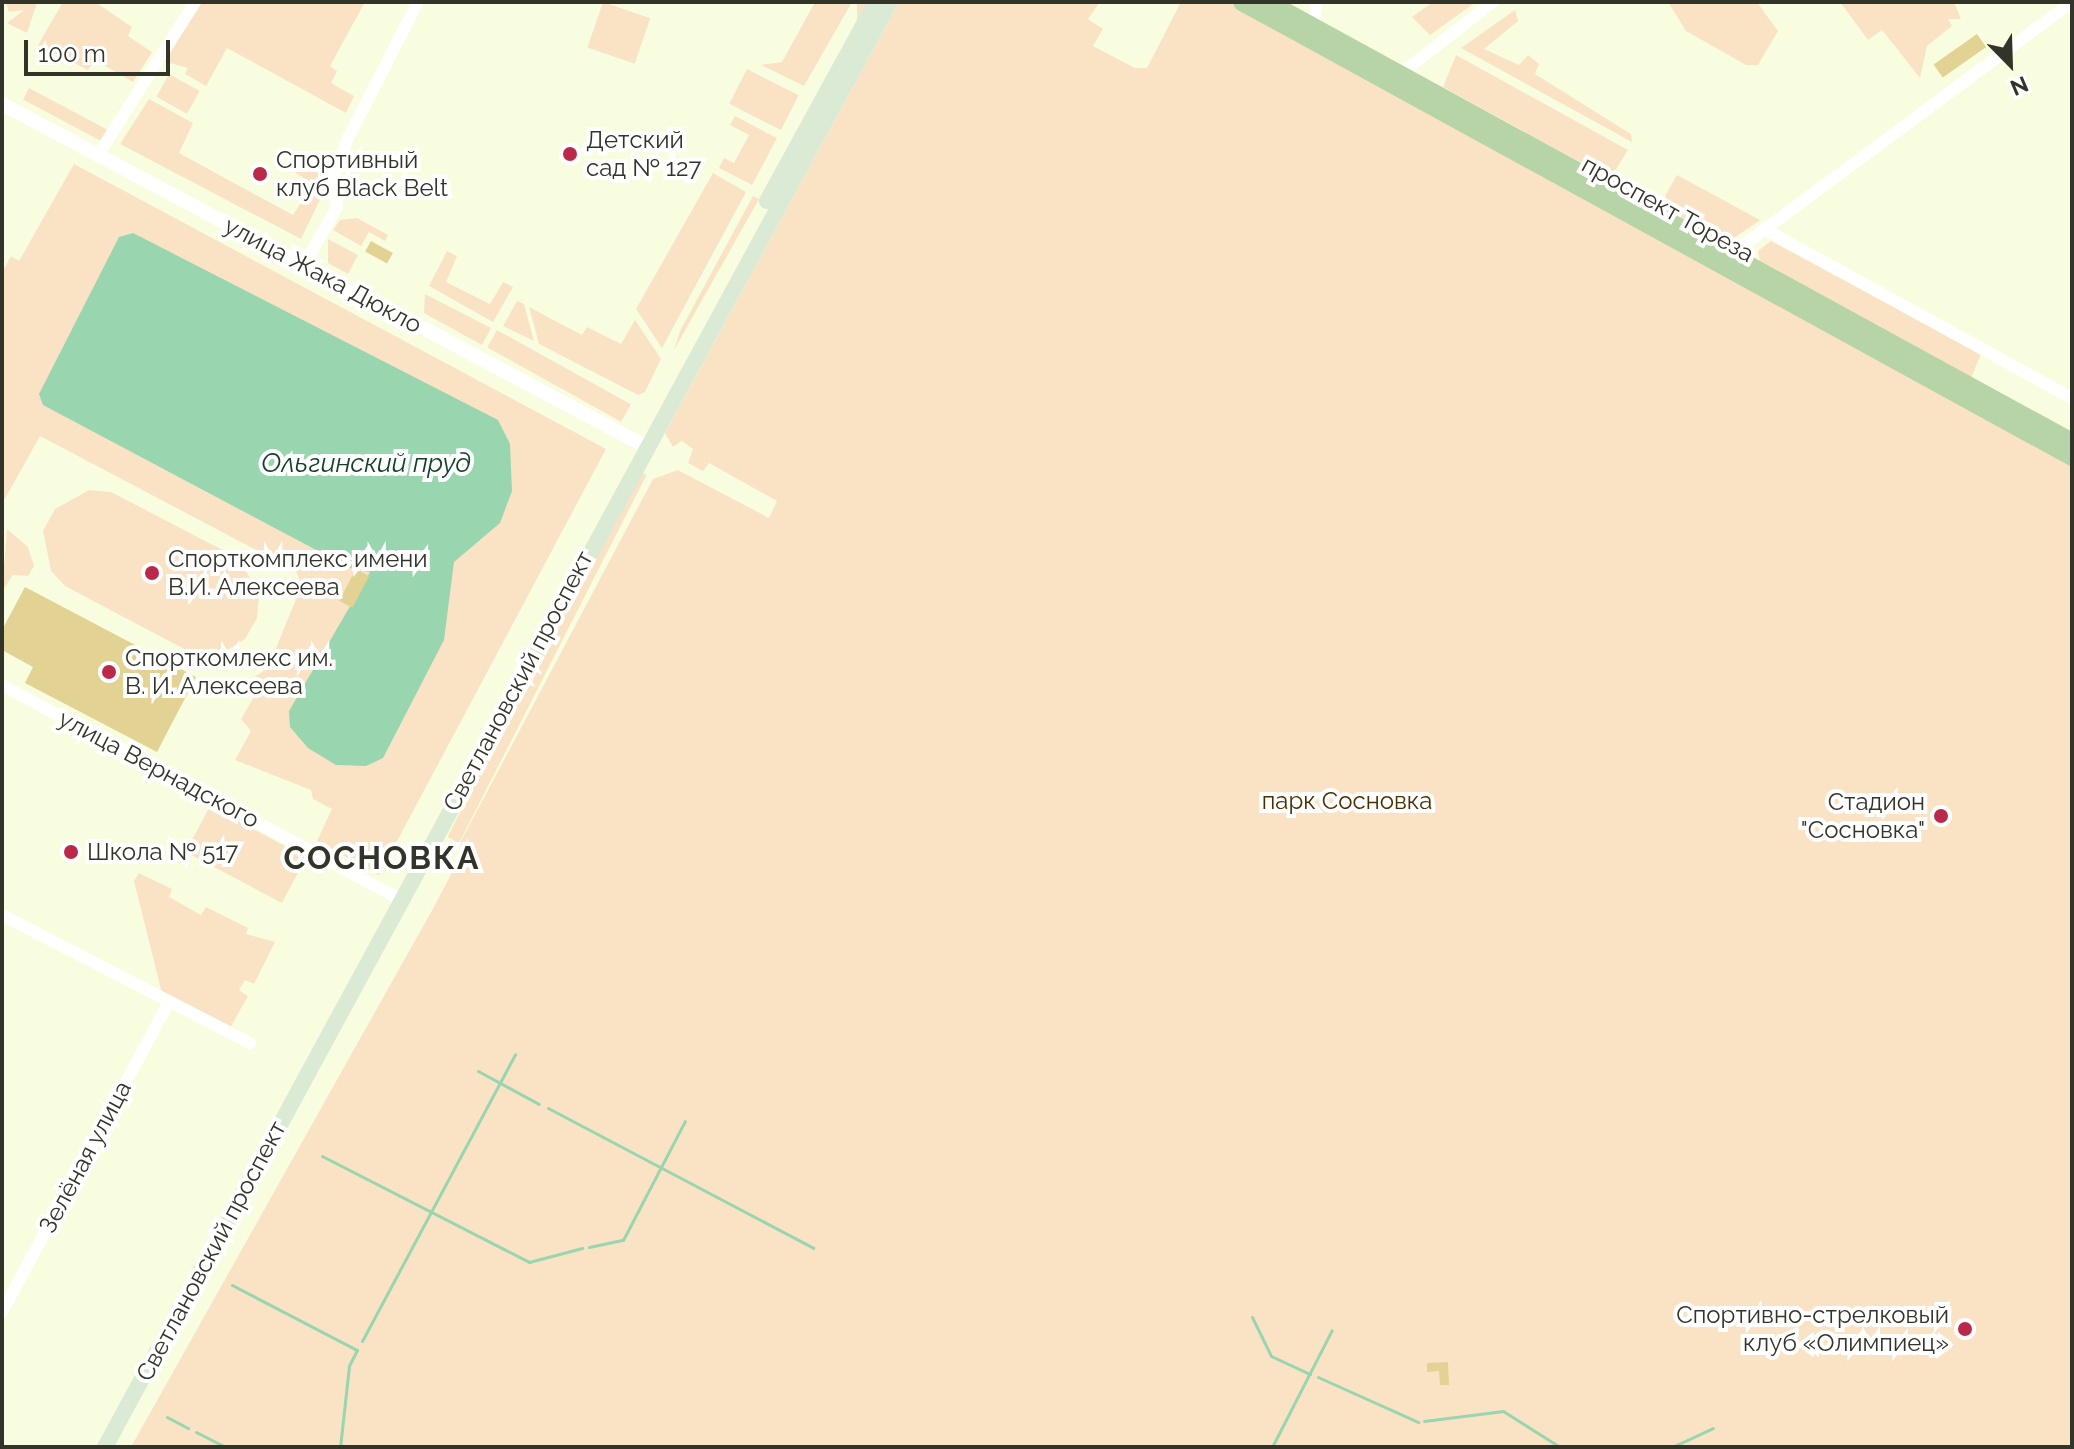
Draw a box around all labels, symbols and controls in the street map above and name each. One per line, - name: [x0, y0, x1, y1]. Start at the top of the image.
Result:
- scale bar: [28, 24, 174, 74]
- north arrow: [1970, 24, 2050, 104]
- text: 100 m: [38, 39, 106, 68]
- text: N: [2007, 71, 2032, 101]
- place label: Детский сад № 127: [586, 126, 701, 182]
- marker: Детский сад № 127: [561, 145, 579, 163]
- place label: Спортивный клуб Black Belt: [276, 146, 448, 202]
- street label: проспект Тореза: [1577, 150, 1759, 268]
- marker: Спортивный клуб Black Belt: [251, 165, 269, 183]
- street label: улица Жака Дюкло: [219, 211, 427, 339]
- water label: Ольгинский пруд: [261, 448, 471, 480]
- place label: Спорткомплекс имени В.И. Алексеева: [168, 545, 427, 601]
- street label: Светлановский проспект: [437, 546, 599, 816]
- marker: Спорткомплекс имени В.И. Алексеева: [143, 564, 161, 582]
- place label: Спорткомлекс им. В. И. Алексеева: [125, 644, 333, 700]
- marker: Спорткомлекс им. В. И. Алексеева: [100, 663, 118, 681]
- street label: улица Вернадского: [54, 704, 264, 834]
- park label: парк Сосновка: [1262, 787, 1432, 815]
- place label: Стадион "Сосновка": [1801, 788, 1925, 844]
- marker: Стадион "Сосновка": [1932, 807, 1950, 825]
- place label: Школа № 517: [87, 838, 238, 866]
- district label: СОСНОВКА: [283, 839, 481, 877]
- marker: Школа № 517: [62, 843, 80, 861]
- street label: Зелёная улица: [33, 1076, 137, 1238]
- street label: Светлановский проспект: [130, 1116, 292, 1386]
- place label: Спортивно-стрелковый клуб «Олимпиец»: [1676, 1301, 1949, 1357]
- marker: Спортивно-стрелковый клуб «Олимпиец»: [1956, 1320, 1974, 1338]

